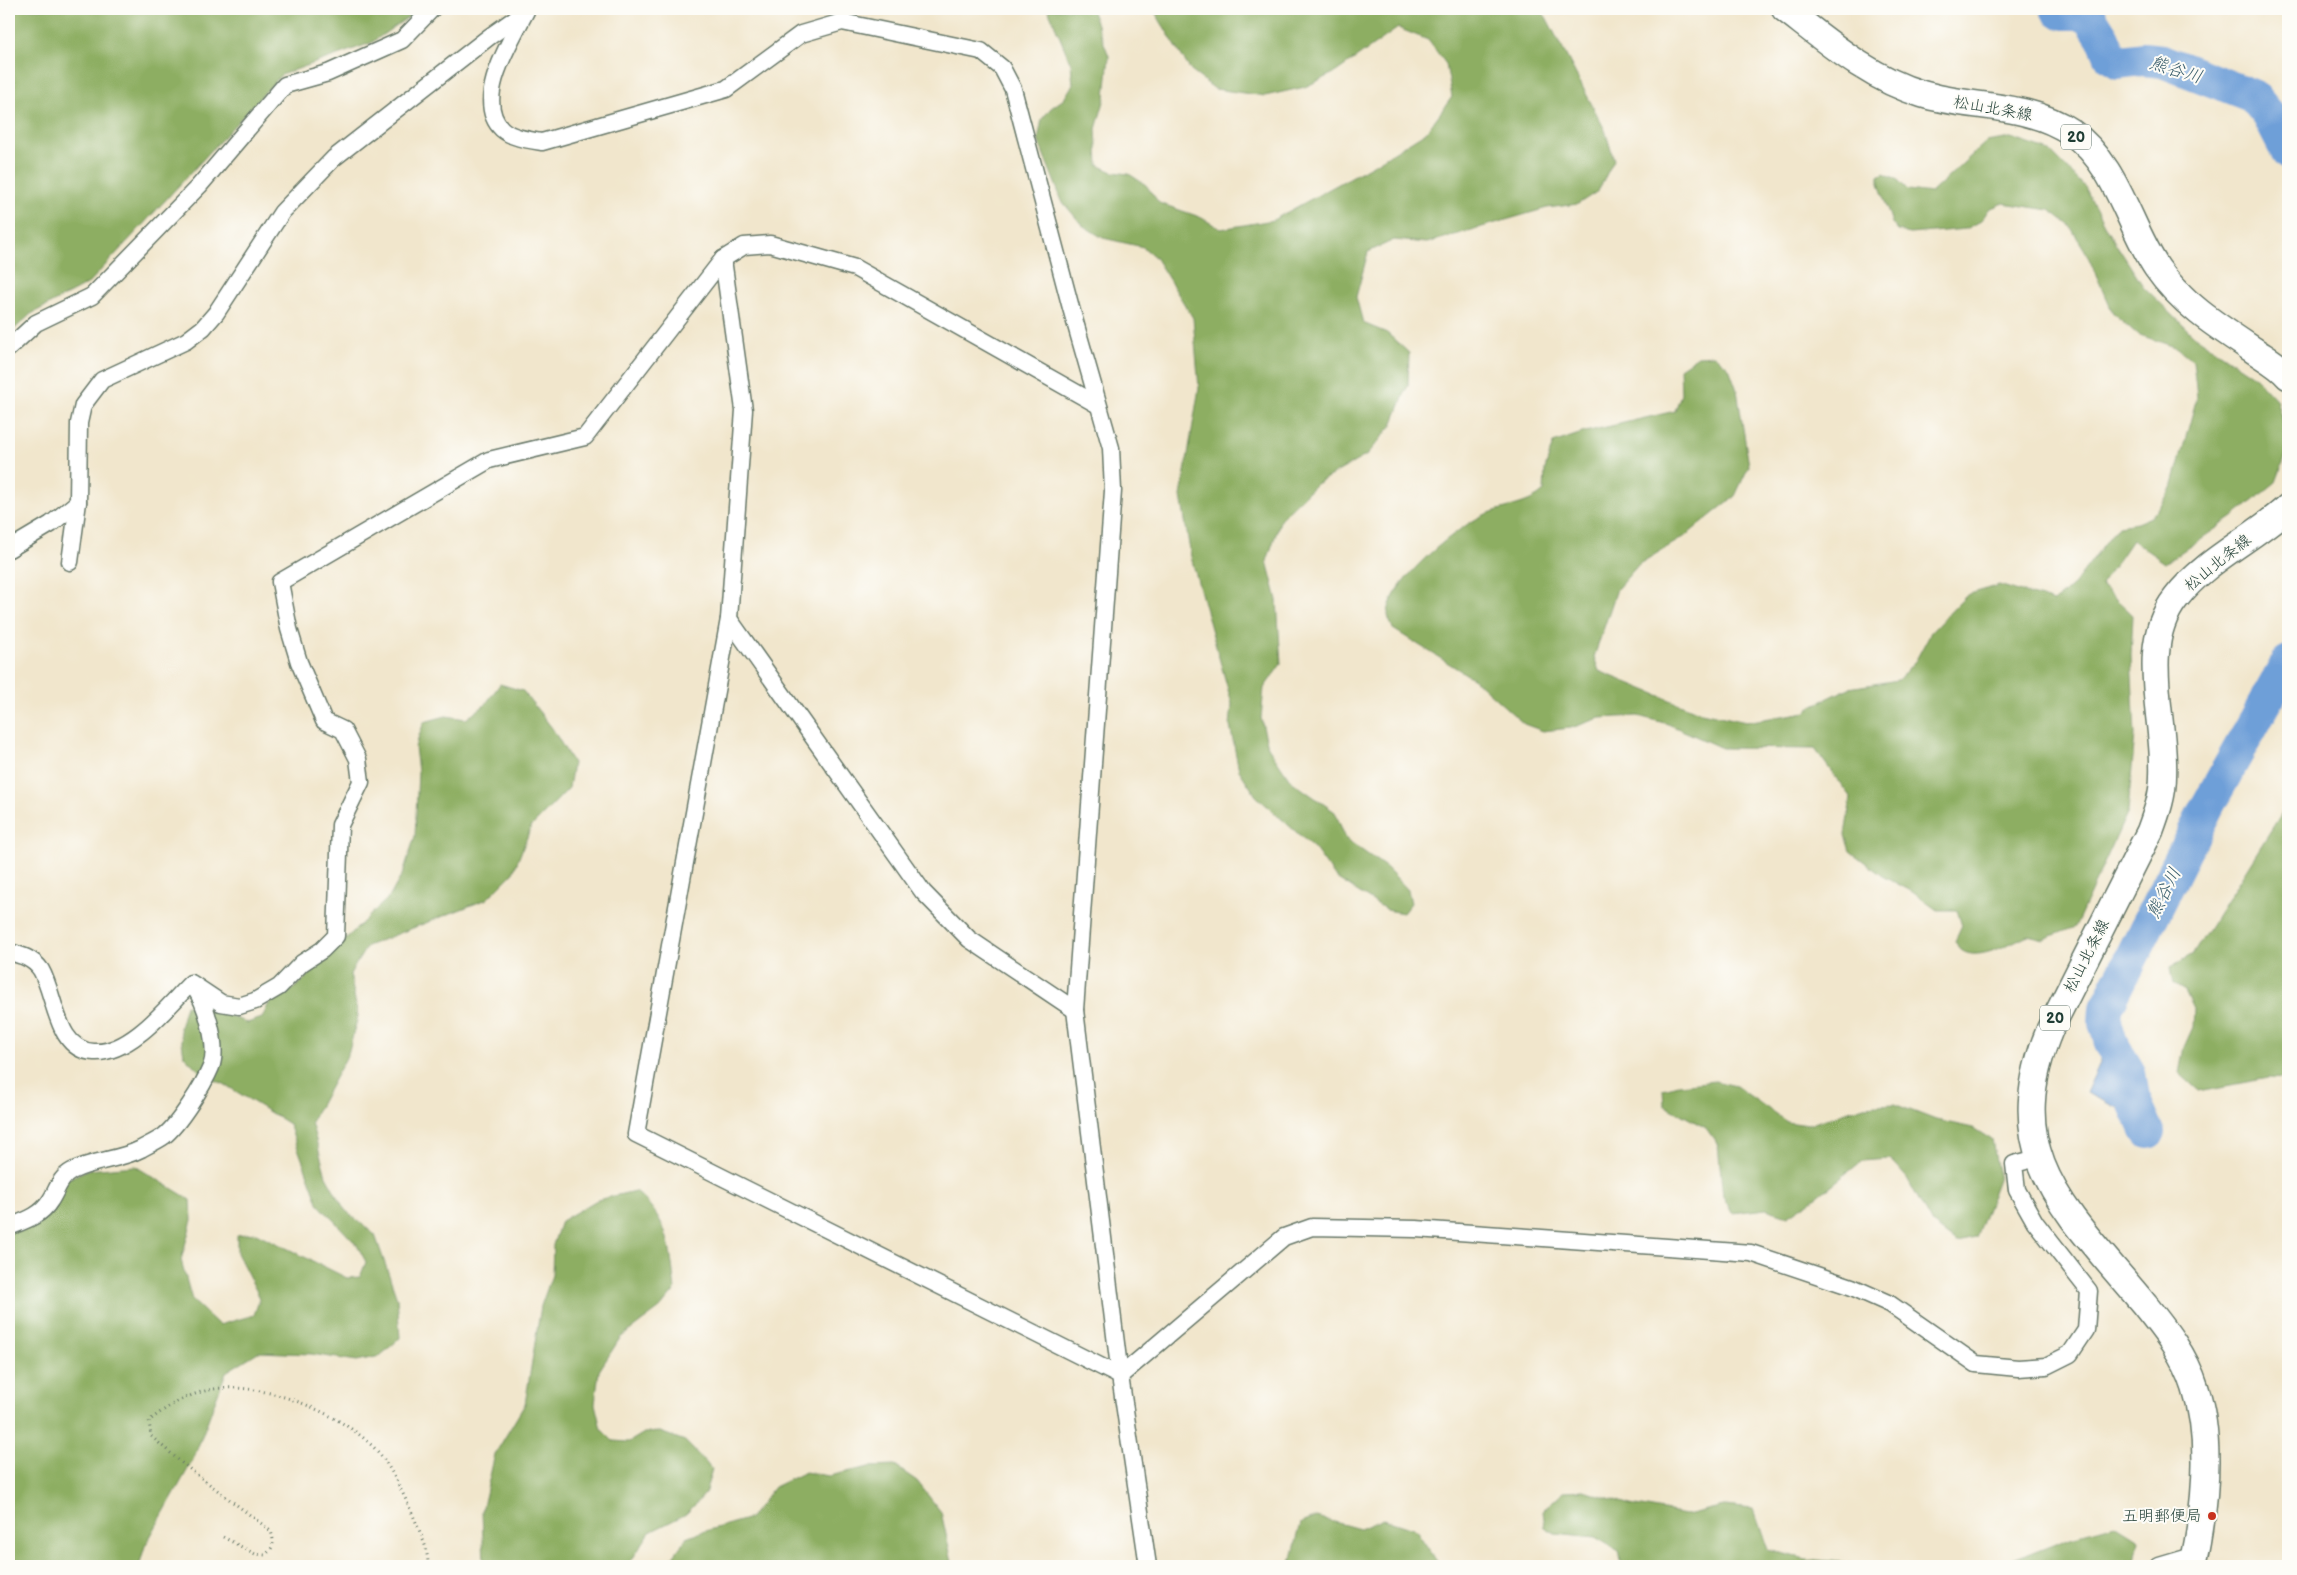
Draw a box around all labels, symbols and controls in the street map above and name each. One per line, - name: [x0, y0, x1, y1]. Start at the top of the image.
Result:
- water label: 熊谷川: [2147, 52, 2205, 88]
- street label: 松山北条線: [1952, 93, 2034, 125]
- road number: 20: [2061, 124, 2091, 150]
- street label: 松山北条線: [2181, 530, 2255, 596]
- water label: 熊谷川: [2142, 864, 2186, 922]
- street label: 松山北条線: [2060, 916, 2114, 996]
- road number: 20: [2040, 1006, 2070, 1030]
- place label: 五明郵便局: [2122, 1507, 2202, 1526]
- marker: 五明郵便局: [2206, 1510, 2218, 1522]

